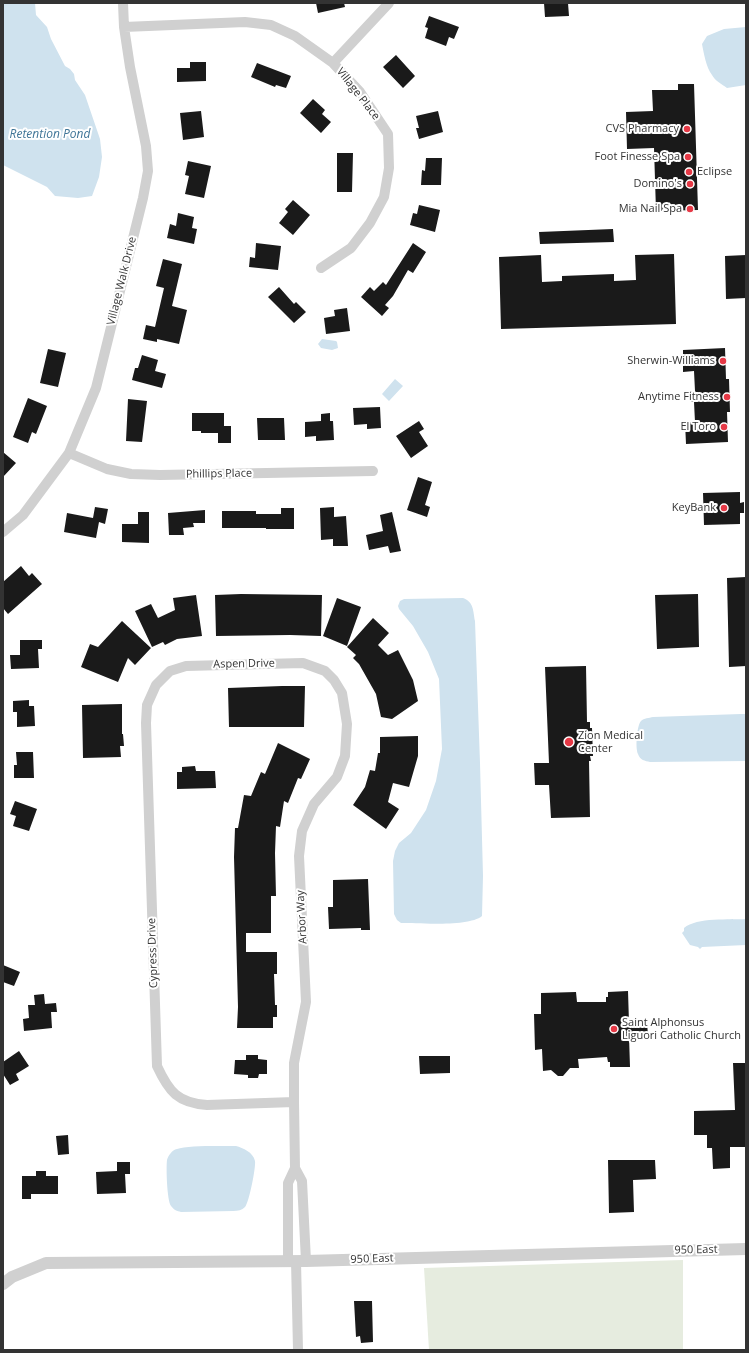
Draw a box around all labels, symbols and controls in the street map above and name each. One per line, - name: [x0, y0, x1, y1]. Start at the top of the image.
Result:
- street label: Village Place: [333, 65, 383, 123]
- place label: CVS Pharmacy: [606, 122, 679, 136]
- marker: CVS Pharmacy: [682, 124, 692, 134]
- water label: Retention Pond: [10, 128, 90, 142]
- place label: Foot Finesse Spa: [595, 150, 680, 164]
- marker: Foot Finesse Spa: [683, 152, 693, 162]
- place label: Eclipse: [697, 165, 732, 179]
- marker: Eclipse: [684, 167, 694, 177]
- place label: Domino's: [633, 177, 682, 191]
- marker: Domino's: [685, 179, 695, 189]
- place label: Mia Nail Spa: [619, 202, 682, 216]
- marker: Mia Nail Spa: [685, 204, 695, 214]
- street label: Village Walk Drive: [105, 235, 139, 327]
- place label: Sherwin-Williams: [627, 354, 715, 368]
- marker: Sherwin-Williams: [718, 356, 728, 366]
- place label: Anytime Fitness: [638, 390, 719, 404]
- marker: Anytime Fitness: [722, 392, 732, 402]
- place label: El Toro: [680, 420, 716, 434]
- marker: El Toro: [719, 422, 729, 432]
- street label: Phillips Place: [186, 467, 252, 481]
- place label: KeyBank: [672, 501, 716, 515]
- marker: KeyBank: [719, 503, 729, 513]
- street label: Aspen Drive: [213, 657, 275, 671]
- place label: Zion Medical Center: [578, 729, 643, 755]
- marker: Zion Medical Center: [563, 736, 575, 748]
- street label: Arbor Way: [294, 890, 310, 944]
- street label: Cypress Drive: [145, 918, 161, 988]
- place label: Saint Alphonsus Liguori Catholic Church: [622, 1016, 741, 1042]
- marker: Saint Alphonsus Liguori Catholic Church: [609, 1024, 619, 1034]
- street label: 950 East: [674, 1243, 718, 1257]
- street label: 950 East: [350, 1252, 394, 1266]

